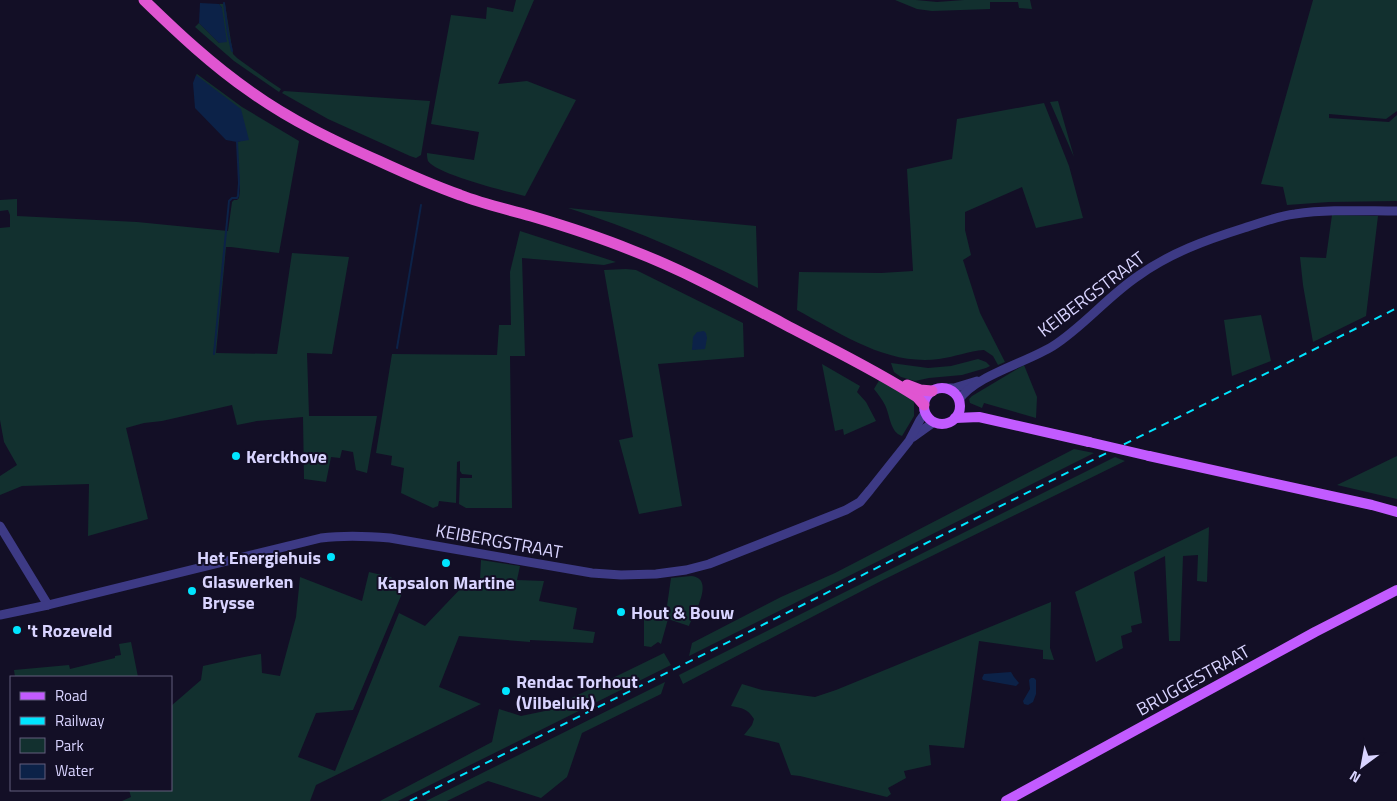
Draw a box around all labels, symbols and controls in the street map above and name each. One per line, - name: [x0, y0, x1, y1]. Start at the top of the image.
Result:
- street label: KEIBERGSTRAAT: [1032, 244, 1151, 343]
- place label: Kerckhove: [246, 443, 327, 470]
- marker: Kerckhove: [230, 450, 242, 462]
- street label: KEIBERGSTRAAT: [434, 517, 565, 566]
- place label: Het Energiehuis: [197, 544, 321, 571]
- marker: Het Energiehuis: [325, 551, 337, 563]
- marker: Kapsalon Martine: [440, 557, 452, 569]
- place label: Glaswerken Brysse: [202, 568, 294, 616]
- place label: Kapsalon Martine: [377, 569, 515, 596]
- marker: Glaswerken Brysse: [186, 585, 198, 597]
- place label: Hout & Bouw: [631, 599, 734, 626]
- marker: Hout & Bouw: [615, 606, 627, 618]
- place label: 't Rozeveld: [27, 617, 112, 644]
- marker: 't Rozeveld: [11, 624, 23, 636]
- street label: BRUGGESTRAAT: [1131, 637, 1255, 722]
- place label: Rendac Torhout (Vilbeluik): [516, 668, 638, 716]
- legend: [10, 676, 172, 791]
- text: Road: [55, 684, 87, 707]
- marker: Rendac Torhout (Vilbeluik): [500, 685, 512, 697]
- text: Railway: [55, 709, 105, 732]
- text: Park: [55, 734, 84, 757]
- north arrow: [1337, 741, 1387, 791]
- text: Water: [55, 759, 94, 782]
- text: N: [1345, 766, 1365, 789]

